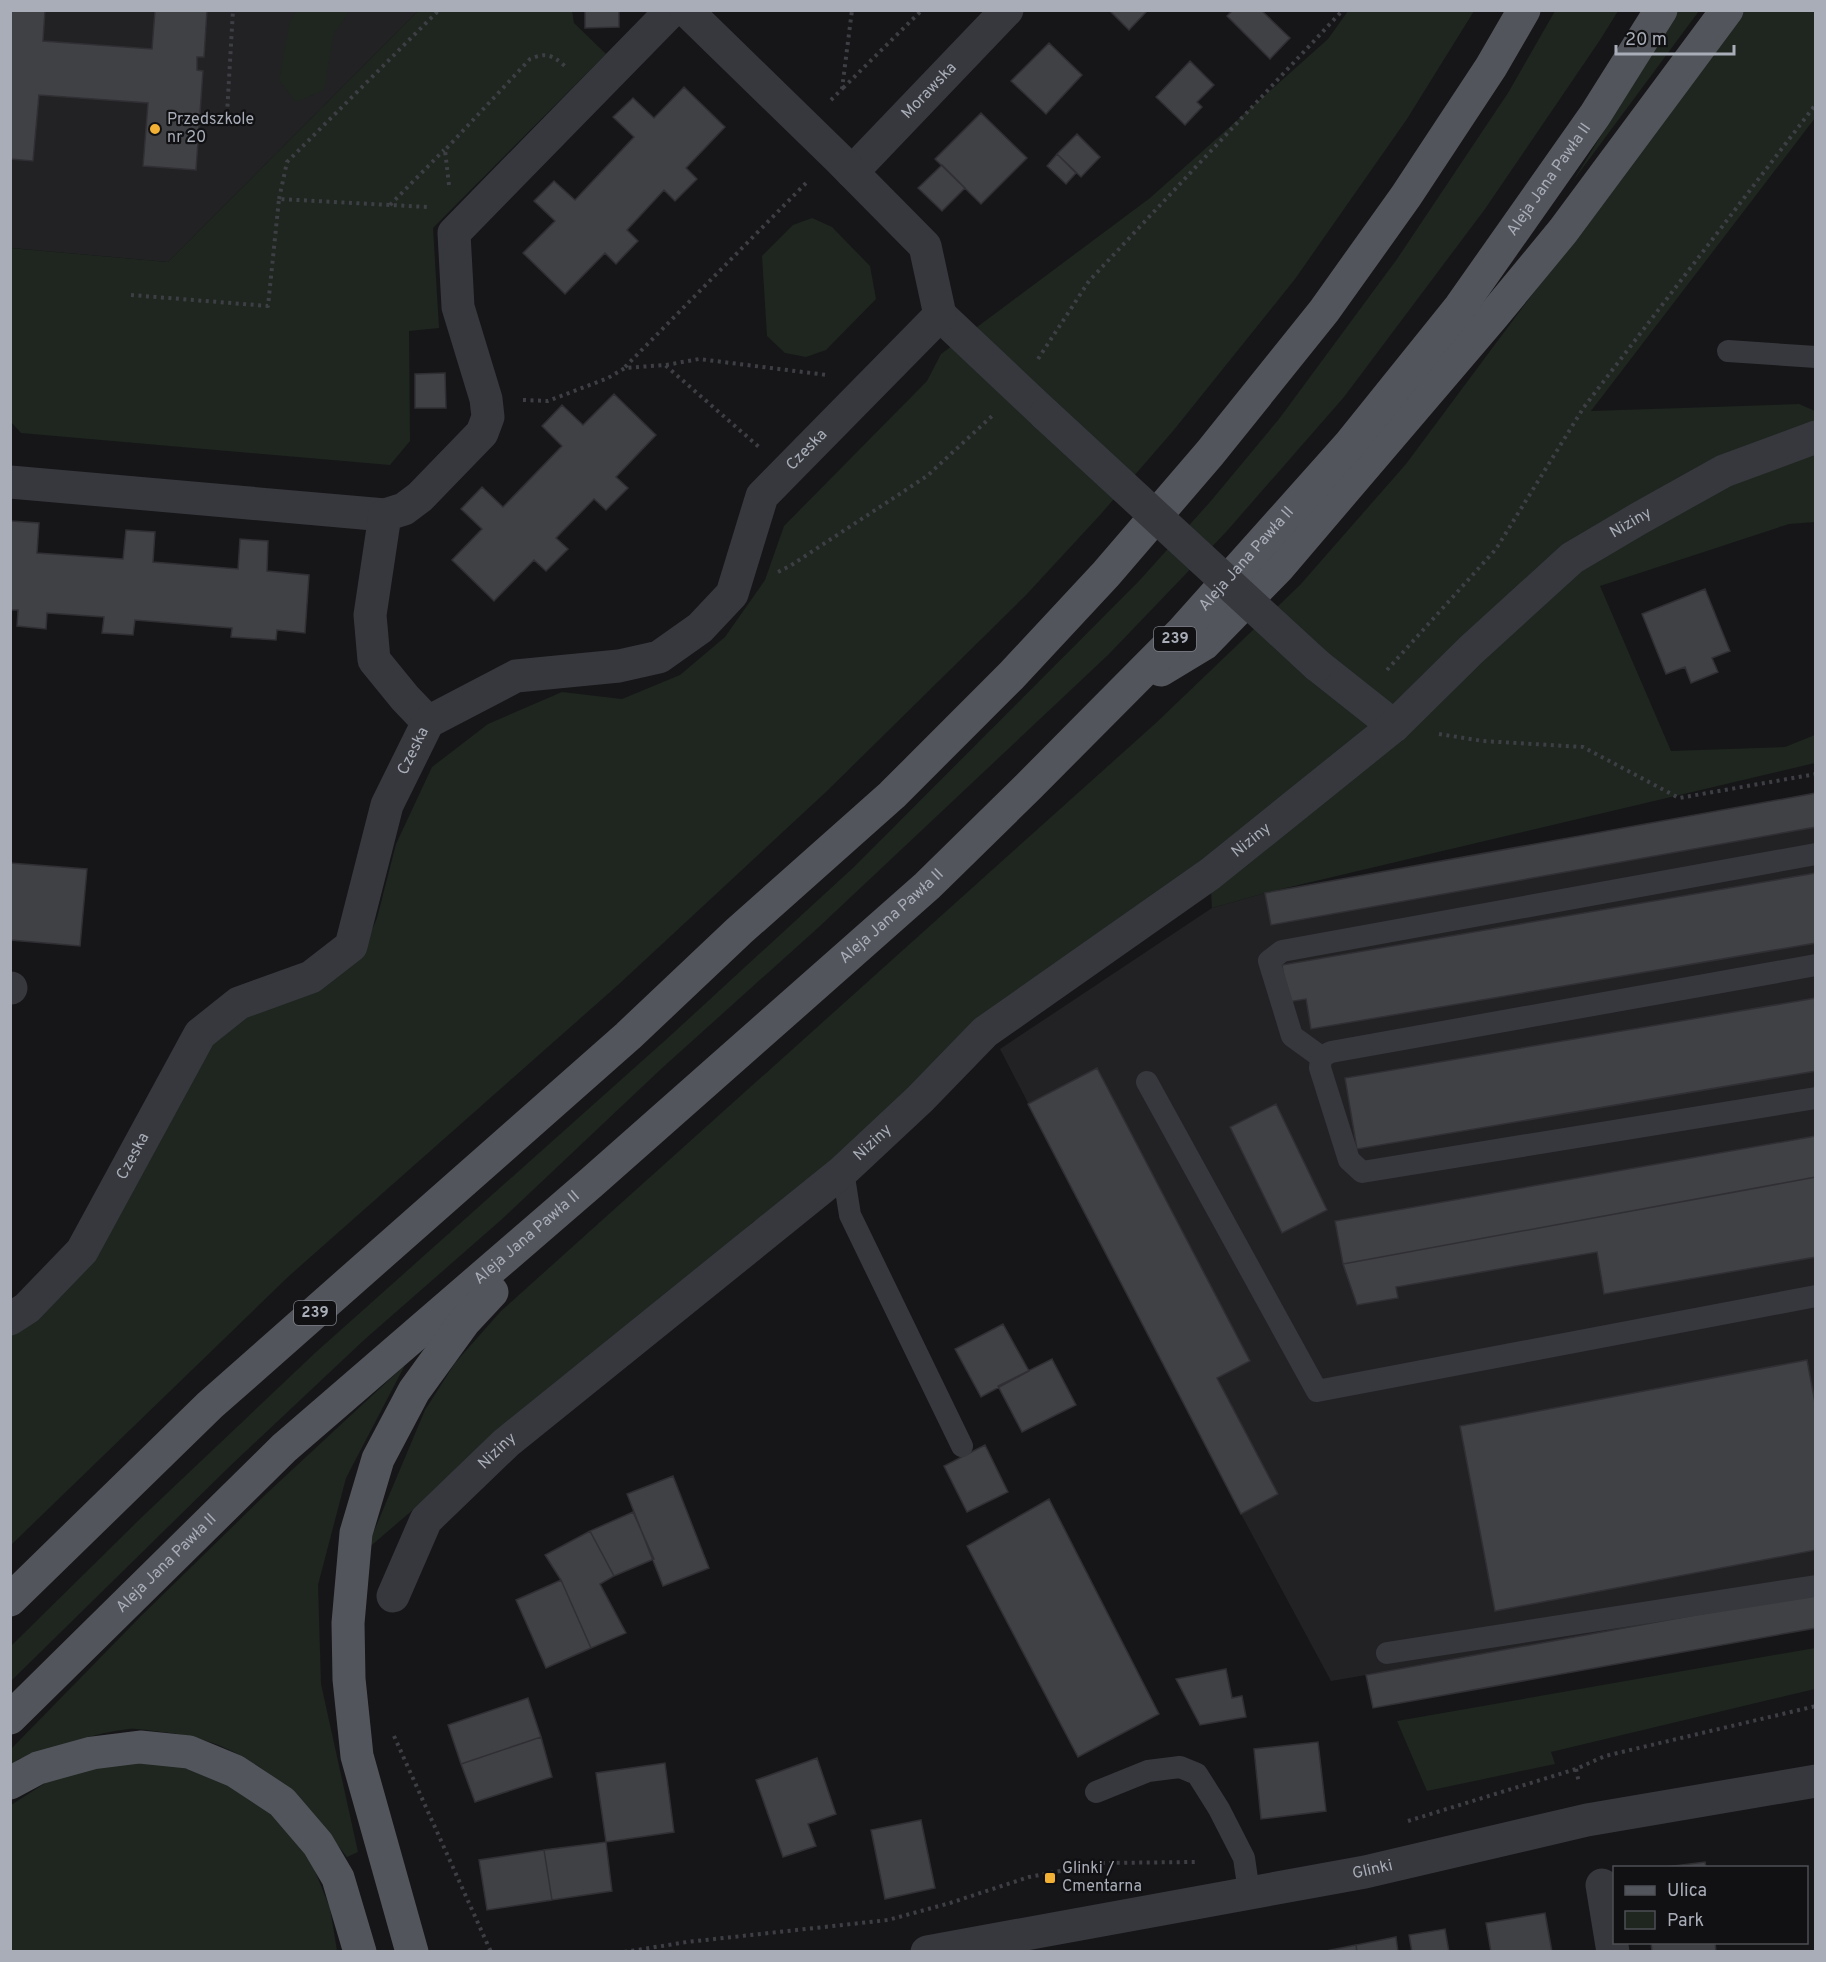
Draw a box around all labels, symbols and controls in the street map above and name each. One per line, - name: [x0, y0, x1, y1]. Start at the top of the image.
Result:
- scale bar: [1616, 18, 1734, 56]
- text: 20 m: [1625, 29, 1667, 52]
- street label: Morawska: [898, 58, 961, 124]
- place label: Przedszkole nr 20: [167, 110, 254, 148]
- street label: Aleja Jana Pawła II: [1503, 119, 1596, 240]
- marker: Przedszkole nr 20: [148, 122, 162, 136]
- street label: Czeska: [782, 425, 832, 475]
- street label: Aleja Jana Pawła II: [1195, 503, 1299, 616]
- street label: Niziny: [1606, 503, 1655, 543]
- road number: 239: [1154, 627, 1196, 651]
- street label: Czeska: [393, 724, 434, 778]
- street label: Niziny: [1228, 819, 1275, 862]
- street label: Aleja Jana Pawła II: [835, 865, 948, 969]
- street label: Niziny: [850, 1120, 896, 1166]
- street label: Czeska: [112, 1130, 154, 1184]
- street label: Aleja Jana Pawła II: [470, 1187, 584, 1289]
- road number: 239: [294, 1301, 336, 1325]
- street label: Niziny: [474, 1429, 521, 1474]
- street label: Aleja Jana Pawła II: [112, 1510, 221, 1618]
- street label: Glinki: [1351, 1856, 1395, 1884]
- place label: Glinki / Cmentarna: [1062, 1859, 1142, 1897]
- legend: [1613, 1866, 1808, 1944]
- marker: Glinki / Cmentarna: [1043, 1871, 1057, 1885]
- text: Ulica: [1667, 1880, 1707, 1903]
- text: Park: [1667, 1910, 1704, 1933]

